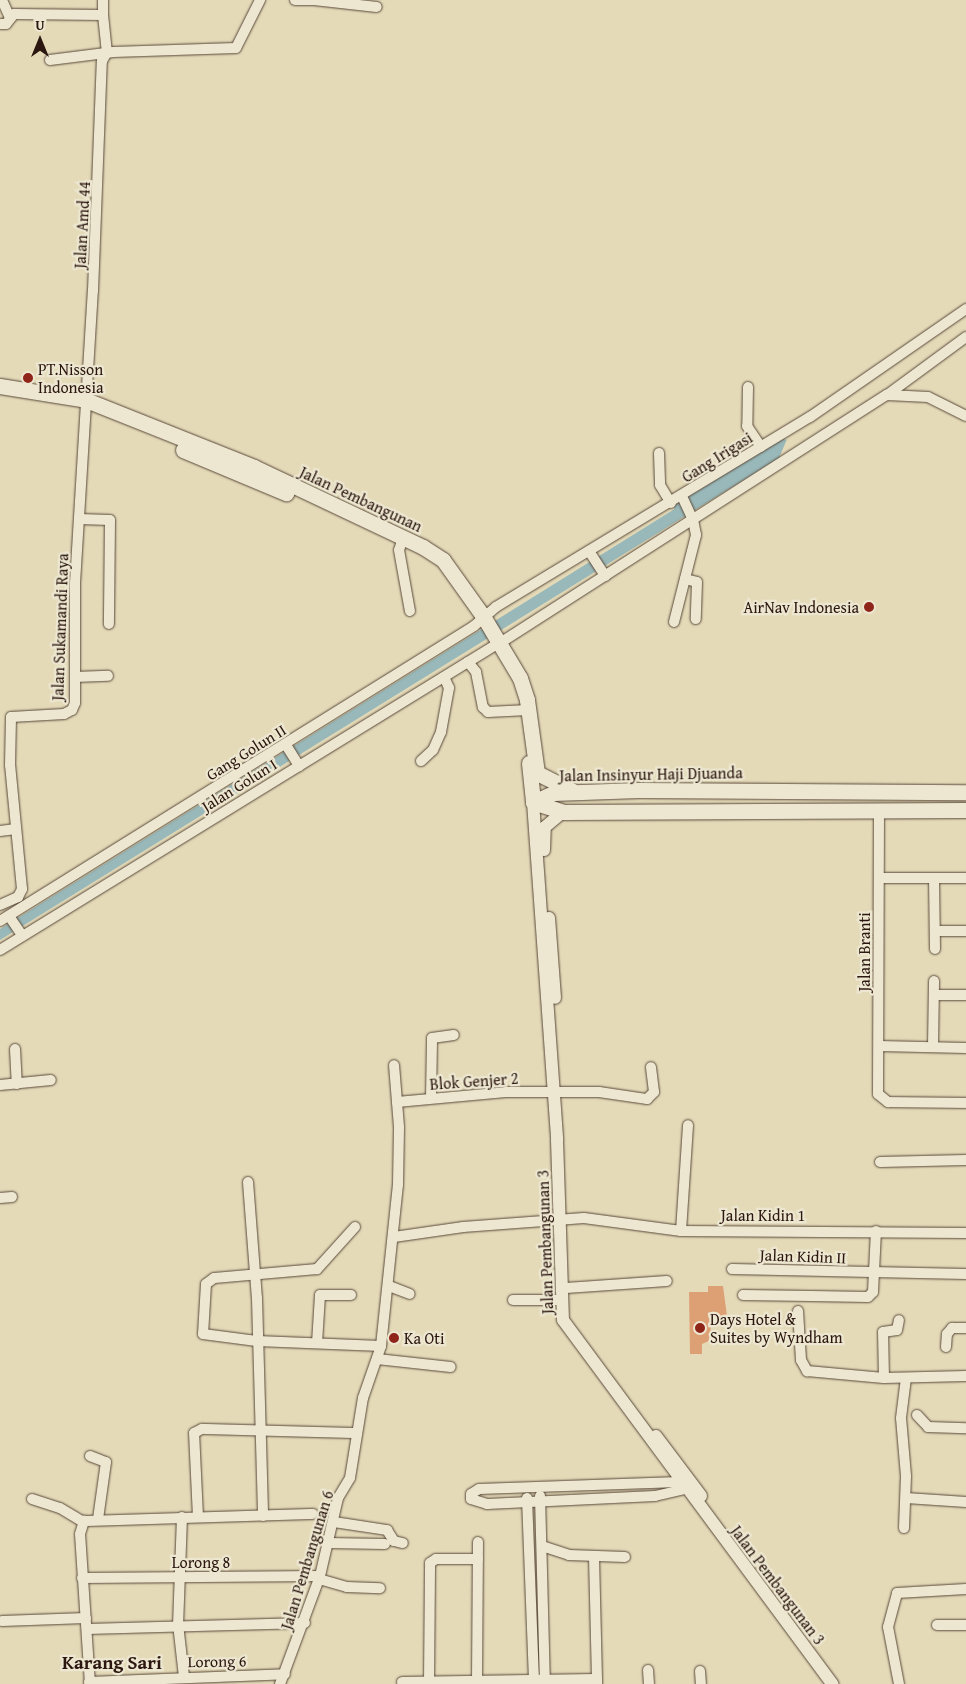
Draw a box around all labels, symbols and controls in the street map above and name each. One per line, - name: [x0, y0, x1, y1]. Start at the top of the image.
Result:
- north arrow: [15, 15, 65, 65]
- text: U: [35, 15, 45, 35]
- street label: Jalan Amd 44: [70, 181, 94, 269]
- place label: PT.Nisson Indonesia: [38, 359, 104, 397]
- marker: PT.Nisson Indonesia: [22, 372, 34, 384]
- street label: Gang Irigasi: [678, 428, 756, 486]
- street label: Jalan Pembangunan: [297, 462, 425, 536]
- street label: Jalan Sukamandi Raya: [48, 553, 72, 701]
- place label: AirNav Indonesia: [743, 597, 859, 617]
- marker: AirNav Indonesia: [863, 601, 875, 613]
- street label: Gang Golun II: [203, 720, 289, 784]
- street label: Jalan Golun I: [198, 754, 280, 816]
- street label: Jalan Insinyur Haji Djuanda: [559, 763, 743, 785]
- street label: Jalan Branti: [854, 912, 874, 992]
- street label: Blok Genjer 2: [429, 1068, 519, 1094]
- street label: Jalan Pembangunan 3: [533, 1169, 557, 1315]
- street label: Jalan Kidin 1: [721, 1205, 805, 1225]
- street label: Jalan Kidin II: [759, 1245, 847, 1267]
- place label: Days Hotel & Suites by Wyndham: [710, 1309, 842, 1347]
- marker: Days Hotel & Suites by Wyndham: [694, 1322, 706, 1334]
- place label: Ka Oti: [404, 1328, 444, 1348]
- marker: Ka Oti: [388, 1332, 400, 1344]
- street label: Jalan Pembangunan 6: [277, 1488, 337, 1632]
- street label: Jalan Pembangunan 3: [727, 1522, 829, 1648]
- street label: Lorong 8: [172, 1552, 230, 1572]
- street label: Lorong 6: [188, 1651, 246, 1671]
- district label: Karang Sari: [62, 1652, 162, 1674]

